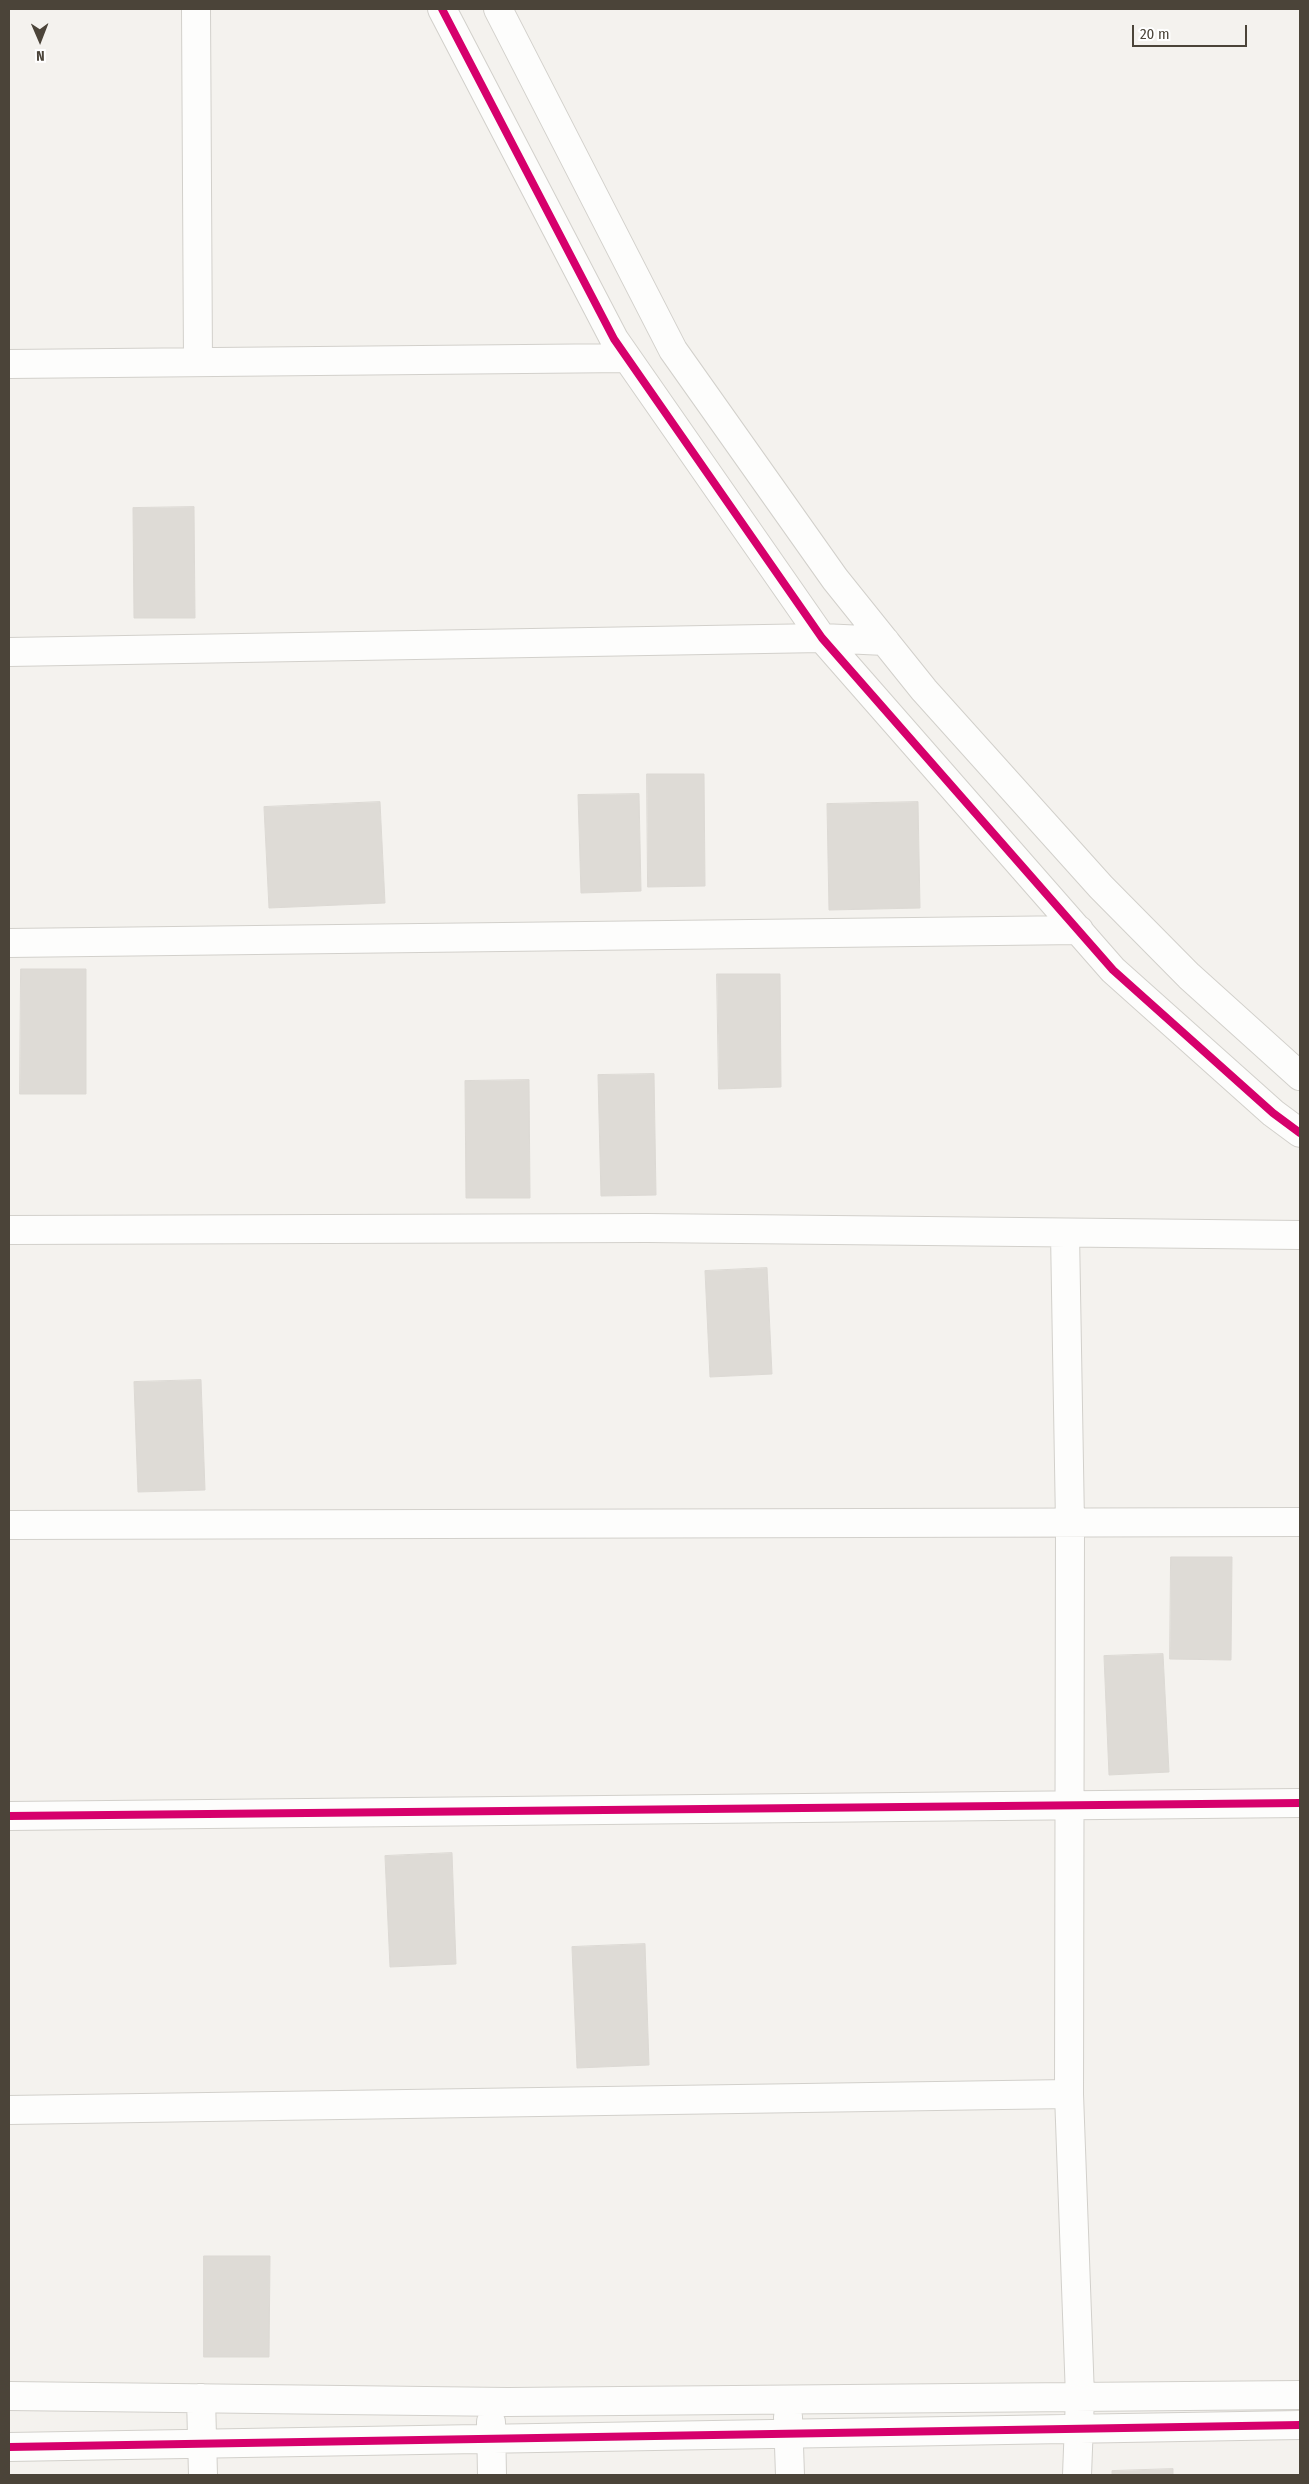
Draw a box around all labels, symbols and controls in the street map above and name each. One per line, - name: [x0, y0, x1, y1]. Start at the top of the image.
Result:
- north arrow: [15, 15, 65, 65]
- scale bar: [1134, 15, 1249, 47]
- text: 20 m: [1140, 25, 1170, 43]
- text: N: [36, 47, 45, 64]

